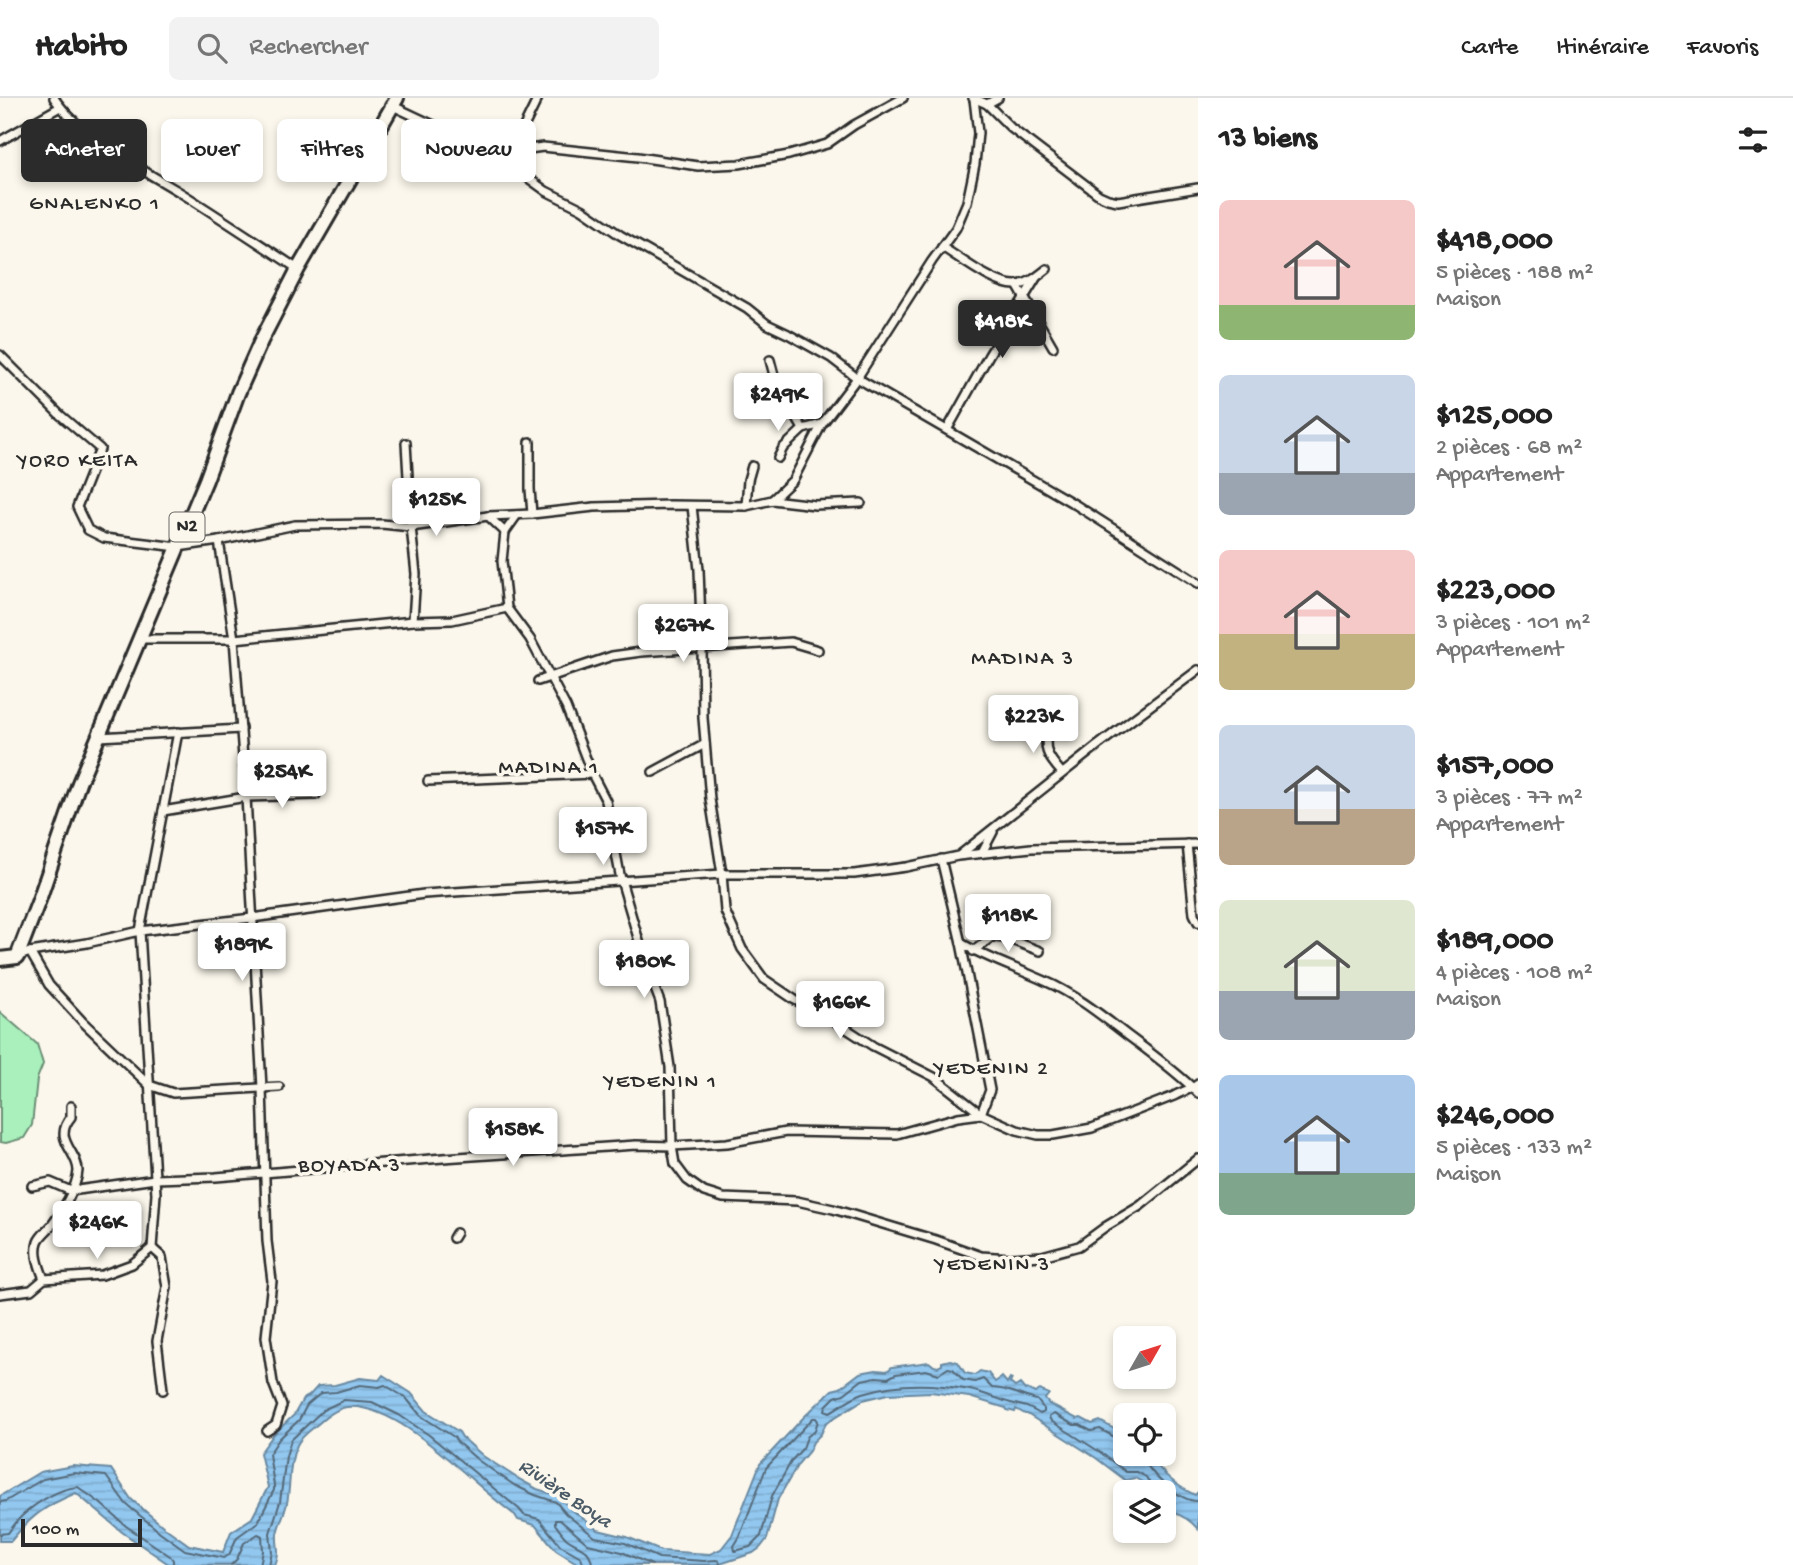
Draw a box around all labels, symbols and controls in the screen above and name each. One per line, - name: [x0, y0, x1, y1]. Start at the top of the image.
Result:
- search box: [169, 17, 659, 80]
- text: Habito: [35, 29, 127, 67]
- icon: search: [193, 29, 231, 67]
- text: Rechercher: [249, 33, 367, 64]
- text: Carte: [1461, 34, 1518, 63]
- text: Itinéraire: [1556, 34, 1649, 63]
- text: Favoris: [1687, 34, 1758, 63]
- chip: Acheter: [21, 119, 147, 182]
- chip: Louer: [161, 119, 263, 182]
- chip: Filtres: [277, 119, 387, 182]
- chip: Nouveau: [401, 119, 536, 182]
- icon: filters: [1734, 121, 1772, 159]
- text: 13 biens: [1219, 123, 1317, 158]
- district label: GNALENKO 1: [29, 193, 161, 218]
- text: $418,000: [1436, 225, 1553, 260]
- icon: home: [1275, 228, 1359, 312]
- text: 5 pièces · 188 m²: [1436, 260, 1593, 287]
- text: Maison: [1436, 287, 1501, 314]
- pin: $418K: [953, 300, 1051, 360]
- text: $418K: [974, 309, 1030, 336]
- pin: $249K: [729, 374, 827, 433]
- text: $249K: [750, 382, 806, 409]
- text: $125,000: [1436, 400, 1553, 435]
- icon: home: [1275, 403, 1359, 487]
- text: 2 pièces · 68 m²: [1436, 435, 1582, 462]
- district label: YORO KEITA: [15, 450, 139, 475]
- text: Appartement: [1436, 462, 1563, 489]
- pin: $125K: [387, 478, 485, 538]
- text: $125K: [408, 487, 464, 514]
- road number: N2: [170, 512, 204, 542]
- text: $223,000: [1436, 575, 1555, 610]
- icon: home: [1275, 578, 1359, 662]
- pin: $267K: [634, 604, 732, 664]
- text: 3 pièces · 101 m²: [1436, 610, 1590, 637]
- text: $267K: [654, 613, 712, 640]
- text: Appartement: [1436, 637, 1563, 664]
- district label: MADINA 3: [971, 648, 1075, 673]
- pin: $223K: [984, 696, 1082, 755]
- text: $223K: [1004, 704, 1062, 731]
- pin: $254K: [233, 750, 331, 810]
- text: $157,000: [1436, 750, 1554, 785]
- icon: home: [1275, 753, 1359, 837]
- district label: MADINA 1: [498, 757, 600, 782]
- text: $254K: [253, 759, 311, 786]
- text: 3 pièces · 77 m²: [1436, 785, 1583, 812]
- pin: $157K: [554, 808, 652, 867]
- text: Appartement: [1436, 812, 1563, 839]
- text: $157K: [575, 816, 631, 843]
- pin: $118K: [959, 894, 1057, 954]
- text: $118K: [981, 903, 1035, 930]
- pin: $189K: [193, 924, 291, 983]
- text: $189,000: [1436, 925, 1554, 960]
- icon: home: [1275, 928, 1359, 1012]
- text: $189K: [214, 932, 270, 959]
- pin: $180K: [595, 940, 693, 1000]
- text: $180K: [615, 949, 673, 976]
- text: 4 pièces · 108 m²: [1436, 960, 1593, 987]
- pin: $166K: [791, 982, 889, 1041]
- text: Maison: [1436, 987, 1501, 1014]
- text: $166K: [812, 990, 868, 1017]
- district label: YEDENIN 2: [932, 1058, 1050, 1083]
- district label: YEDENIN 1: [602, 1071, 718, 1096]
- text: $246,000: [1436, 1100, 1554, 1135]
- icon: home: [1275, 1103, 1359, 1187]
- pin: $158K: [464, 1108, 562, 1168]
- text: $158K: [485, 1117, 541, 1144]
- text: 5 pièces · 133 m²: [1436, 1135, 1592, 1162]
- district label: BOYADA 3: [297, 1155, 402, 1180]
- text: Maison: [1436, 1162, 1501, 1189]
- pin: $246K: [48, 1202, 146, 1261]
- text: $246K: [69, 1210, 125, 1237]
- district label: YEDENIN 3: [933, 1254, 1051, 1279]
- north arrow: [1113, 1326, 1176, 1390]
- map controls: [1113, 1326, 1176, 1543]
- button: locate: [1113, 1403, 1176, 1466]
- water label: Rivière Boya: [513, 1455, 616, 1536]
- button: layers: [1113, 1480, 1176, 1543]
- scale bar: [21, 1516, 142, 1548]
- text: 100 m: [32, 1519, 79, 1542]

